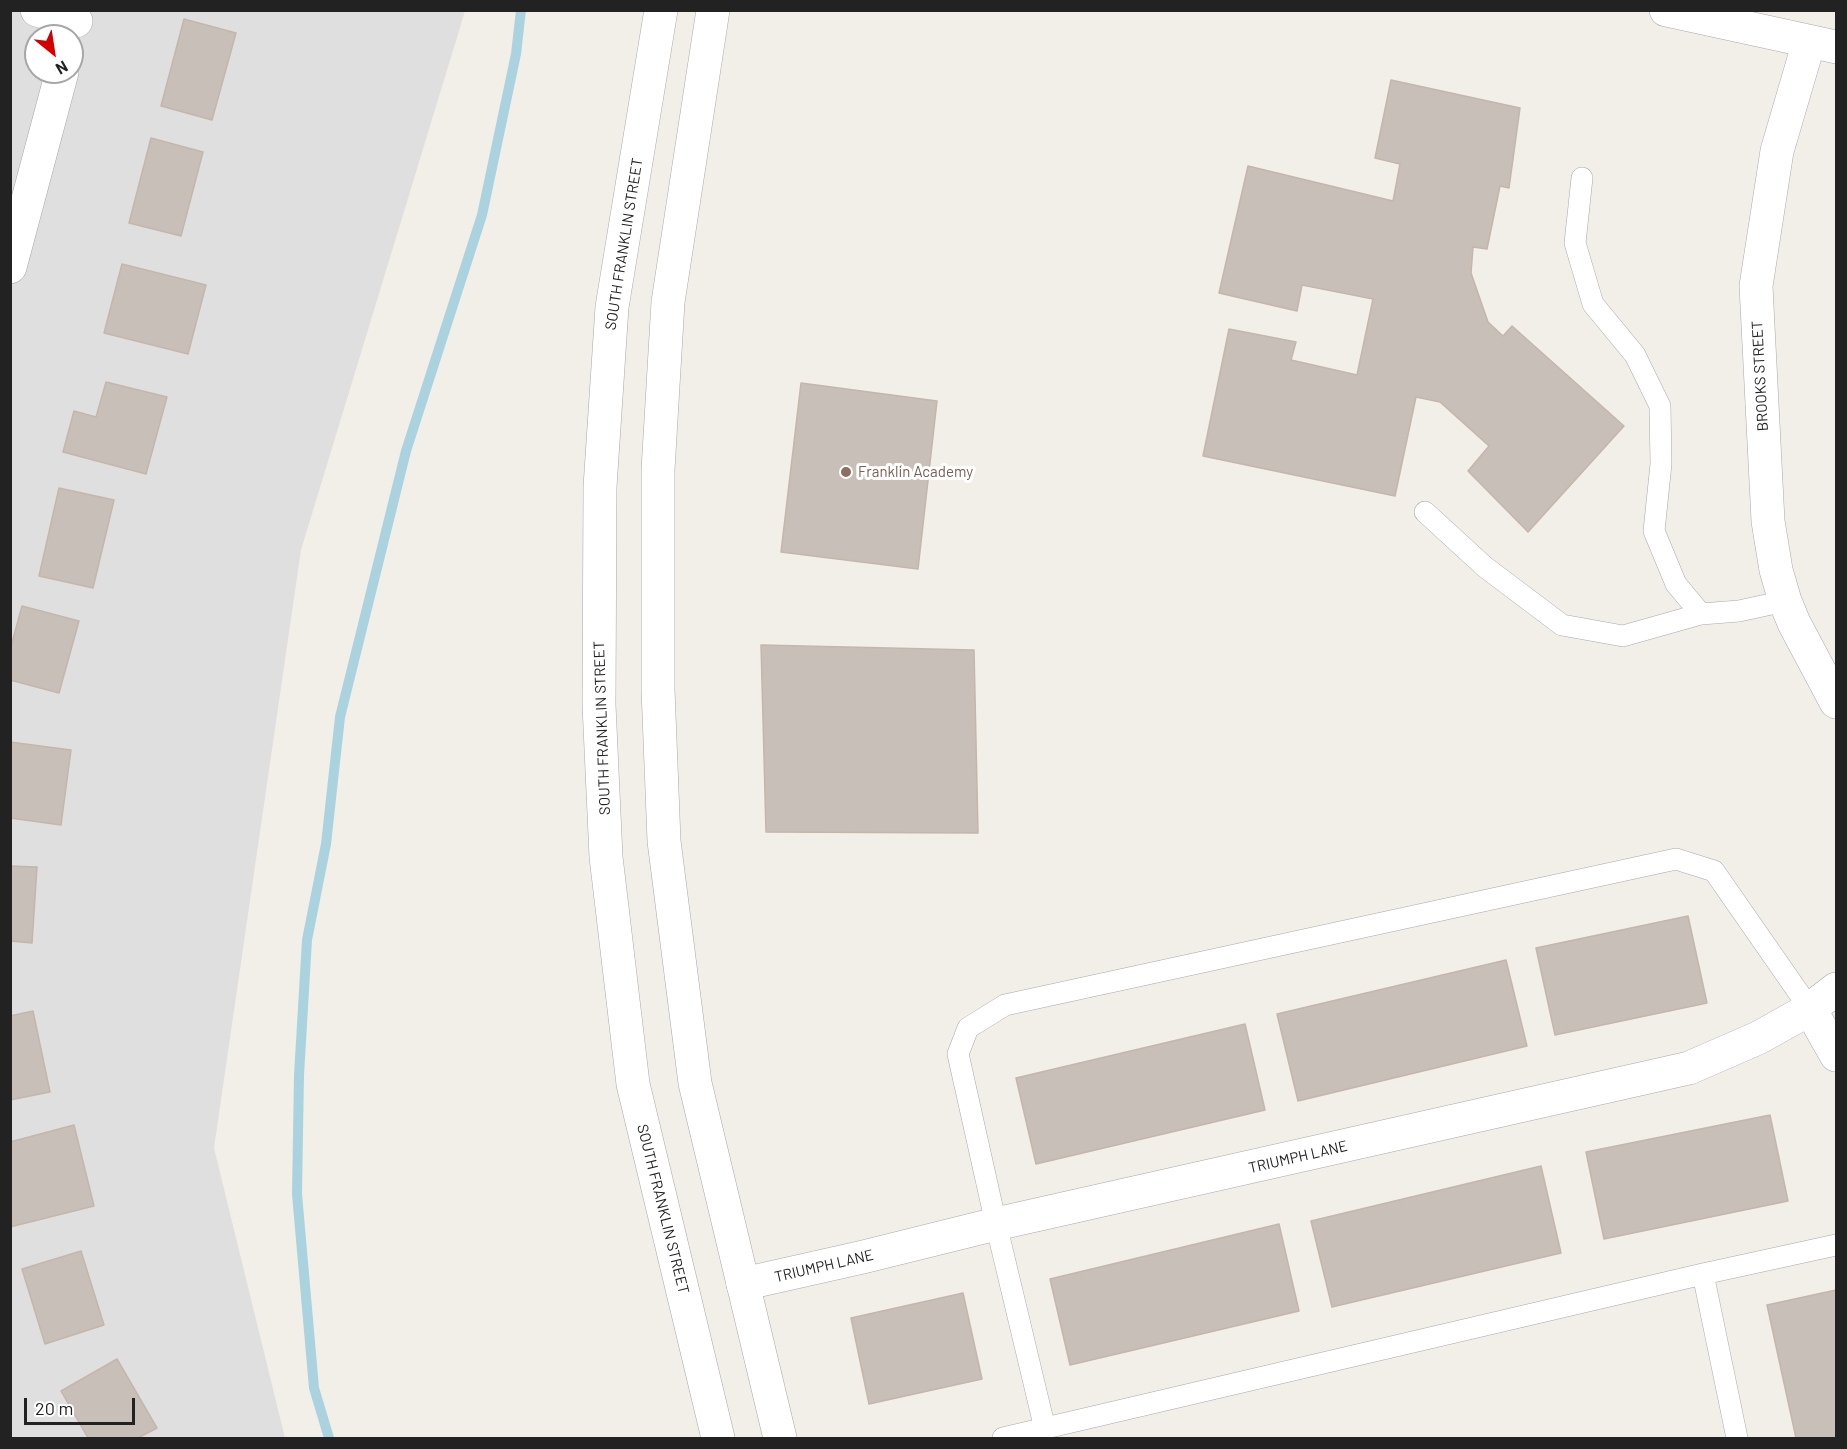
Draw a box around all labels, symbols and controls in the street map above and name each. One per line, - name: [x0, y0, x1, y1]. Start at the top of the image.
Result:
- north arrow: [24, 24, 84, 84]
- text: N: [53, 57, 72, 79]
- street label: SOUTH FRANKLIN STREET: [601, 157, 647, 331]
- street label: BROOKS STREET: [1748, 320, 1772, 432]
- place label: Franklin Academy: [858, 463, 973, 481]
- marker: Franklin Academy: [839, 465, 853, 479]
- street label: SOUTH FRANKLIN STREET: [590, 641, 614, 815]
- street label: SOUTH FRANKLIN STREET: [633, 1122, 693, 1296]
- street label: TRIUMPH LANE: [1247, 1137, 1349, 1177]
- street label: TRIUMPH LANE: [773, 1246, 875, 1286]
- scale bar: [27, 1386, 138, 1424]
- text: 20 m: [35, 1397, 73, 1419]

